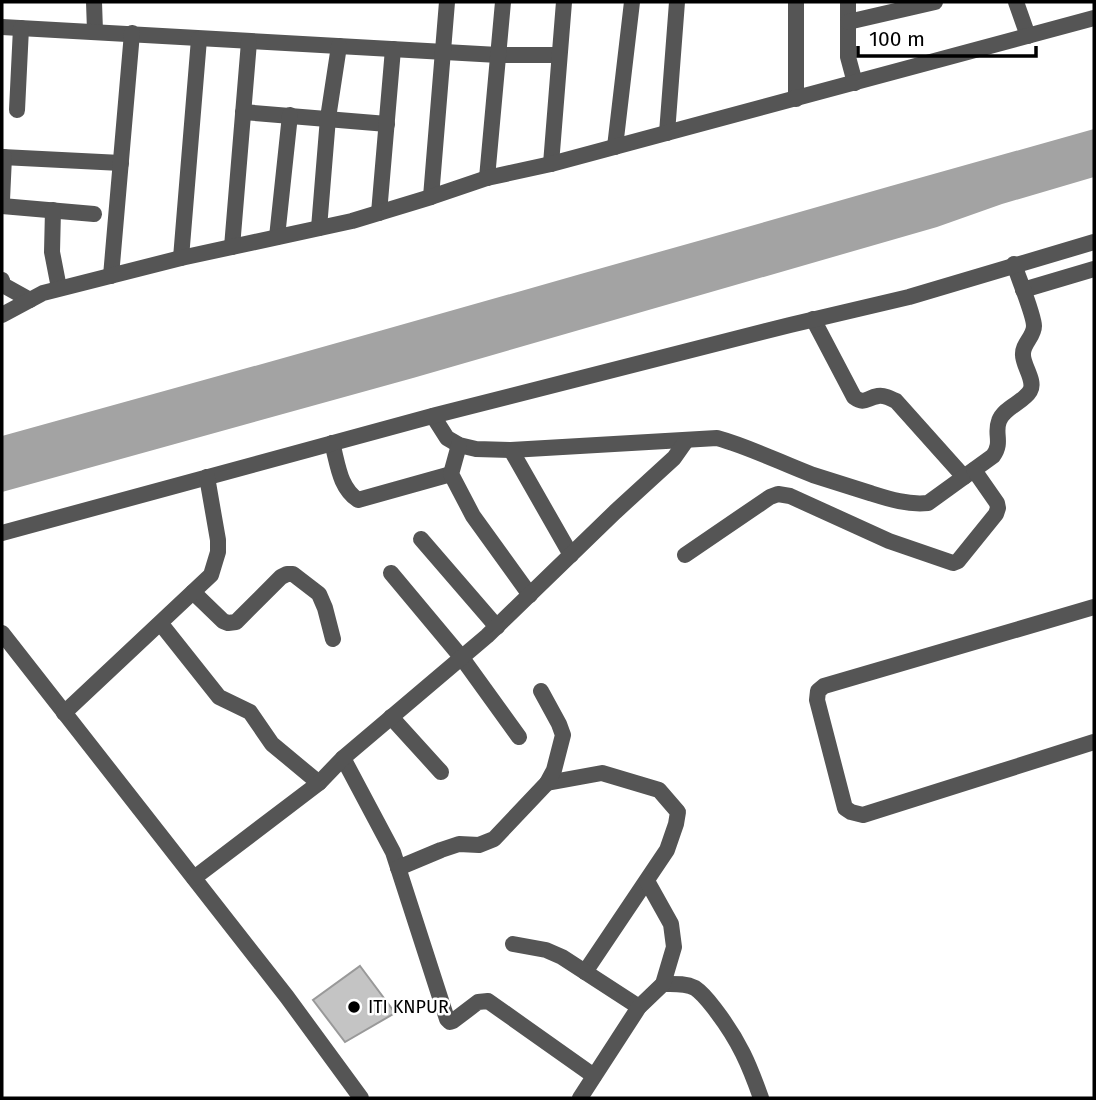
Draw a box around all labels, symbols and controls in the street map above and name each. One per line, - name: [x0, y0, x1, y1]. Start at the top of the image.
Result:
- scale bar: [858, 14, 1036, 58]
- text: 100 m: [869, 26, 925, 52]
- place label: ITI KNPUR: [368, 996, 449, 1018]
- marker: ITI KNPUR: [346, 999, 362, 1015]

